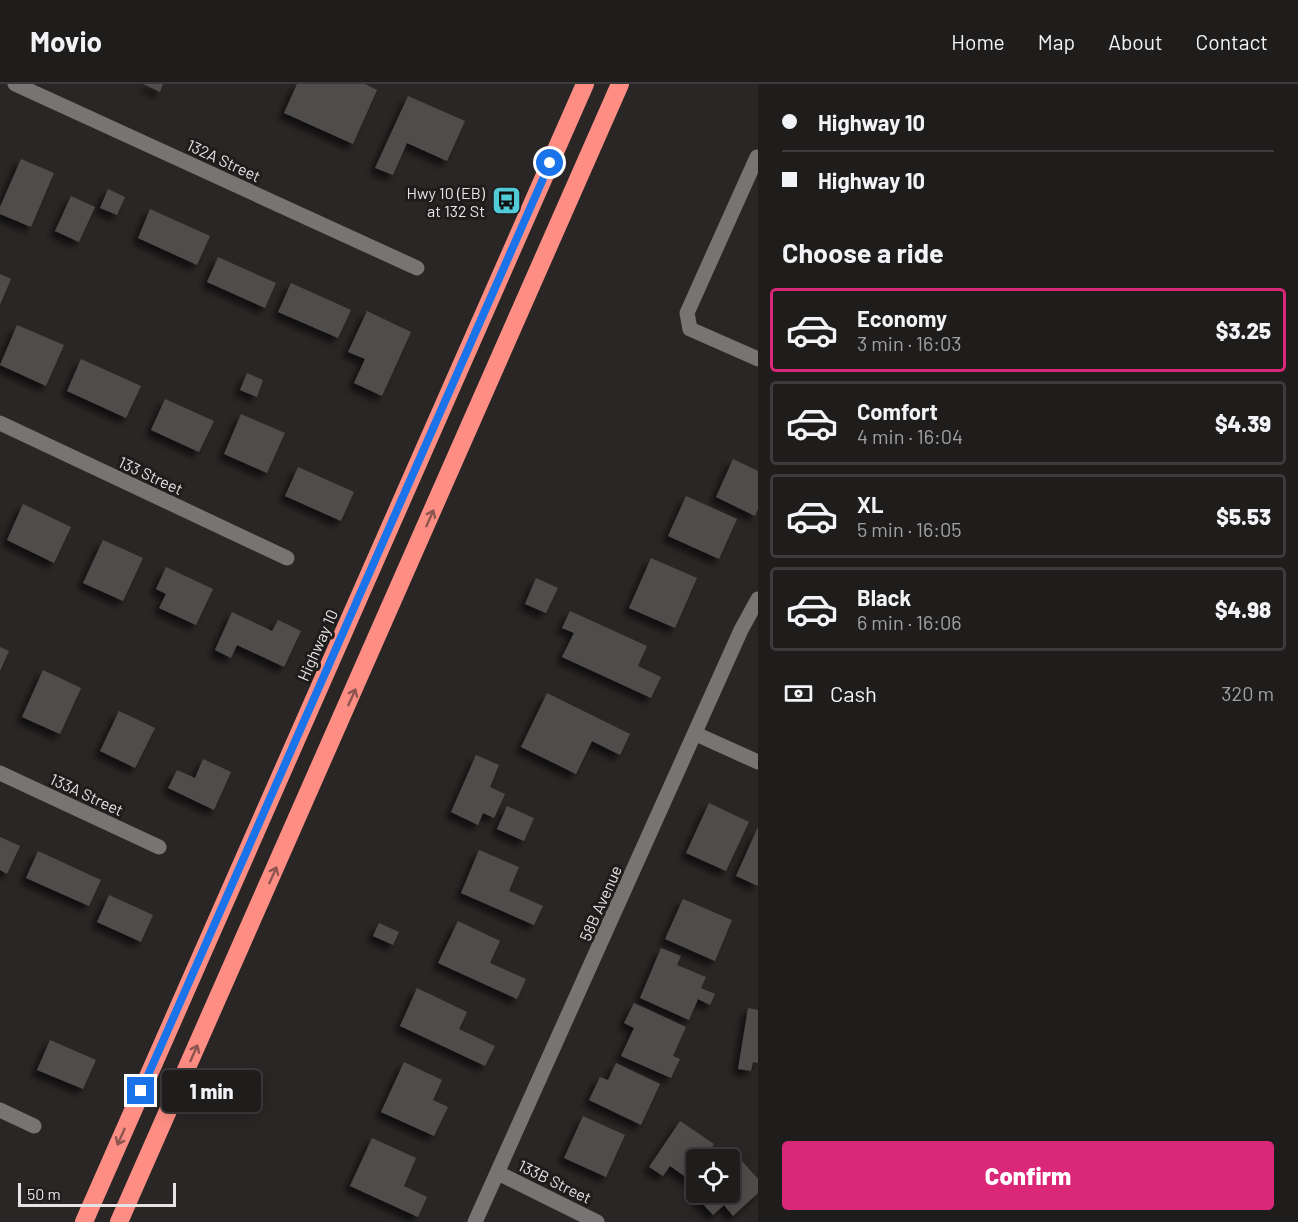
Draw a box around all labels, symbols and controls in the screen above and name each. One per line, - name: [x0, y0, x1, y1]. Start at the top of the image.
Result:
- text: Movio: [30, 24, 102, 58]
- text: Home: [951, 29, 1005, 54]
- text: Map: [1038, 29, 1075, 54]
- text: About: [1108, 29, 1163, 54]
- text: Contact: [1196, 29, 1268, 54]
- text: Highway 10: [818, 109, 925, 135]
- street label: 132A Street: [184, 135, 264, 185]
- route start: [536, 149, 563, 176]
- text: Highway 10: [818, 167, 925, 193]
- place label: Hwy 10 (EB) at 132 St: [407, 183, 486, 220]
- bus stop icon: Hwy 10 (EB) at 132 St: [490, 185, 522, 217]
- text: Choose a ride: [782, 236, 944, 268]
- icon: car: [785, 303, 839, 357]
- text: Economy: [857, 305, 947, 331]
- text: $3.25: [1216, 317, 1271, 343]
- text: 3 min · 16:03: [857, 331, 962, 355]
- icon: car: [785, 396, 839, 450]
- text: Comfort: [857, 398, 938, 424]
- text: $4.39: [1215, 410, 1271, 436]
- text: 4 min · 16:04: [857, 424, 963, 448]
- street label: 133 Street: [116, 452, 186, 498]
- icon: car: [785, 489, 839, 543]
- text: XL: [857, 491, 883, 517]
- text: $5.53: [1216, 503, 1271, 529]
- one-way arrow: [425, 510, 437, 528]
- text: 5 min · 16:05: [857, 517, 962, 541]
- icon: car: [785, 582, 839, 636]
- text: Black: [857, 584, 911, 610]
- text: $4.98: [1215, 596, 1271, 622]
- street label: Highway 10: [293, 606, 341, 684]
- text: 6 min · 16:06: [857, 610, 962, 634]
- icon: cash: [782, 677, 815, 710]
- text: Cash: [830, 680, 877, 706]
- text: 320 m: [1221, 681, 1274, 705]
- one-way arrow: [346, 688, 358, 706]
- street label: 133A Street: [47, 769, 127, 819]
- street label: 58B Avenue: [575, 862, 625, 944]
- one-way arrow: [268, 866, 279, 884]
- one-way arrow: [188, 1045, 200, 1063]
- callout: 1 min: [162, 1070, 261, 1112]
- route end: [127, 1077, 154, 1104]
- text: 1 min: [190, 1079, 233, 1103]
- one-way arrow: [115, 1127, 126, 1145]
- button: Confirm: [782, 1141, 1274, 1210]
- map controls: [686, 1149, 740, 1203]
- button: locate: [686, 1149, 740, 1203]
- street label: 133B Street: [515, 1155, 595, 1207]
- scale bar: [18, 1180, 176, 1208]
- text: 50 m: [27, 1184, 61, 1203]

